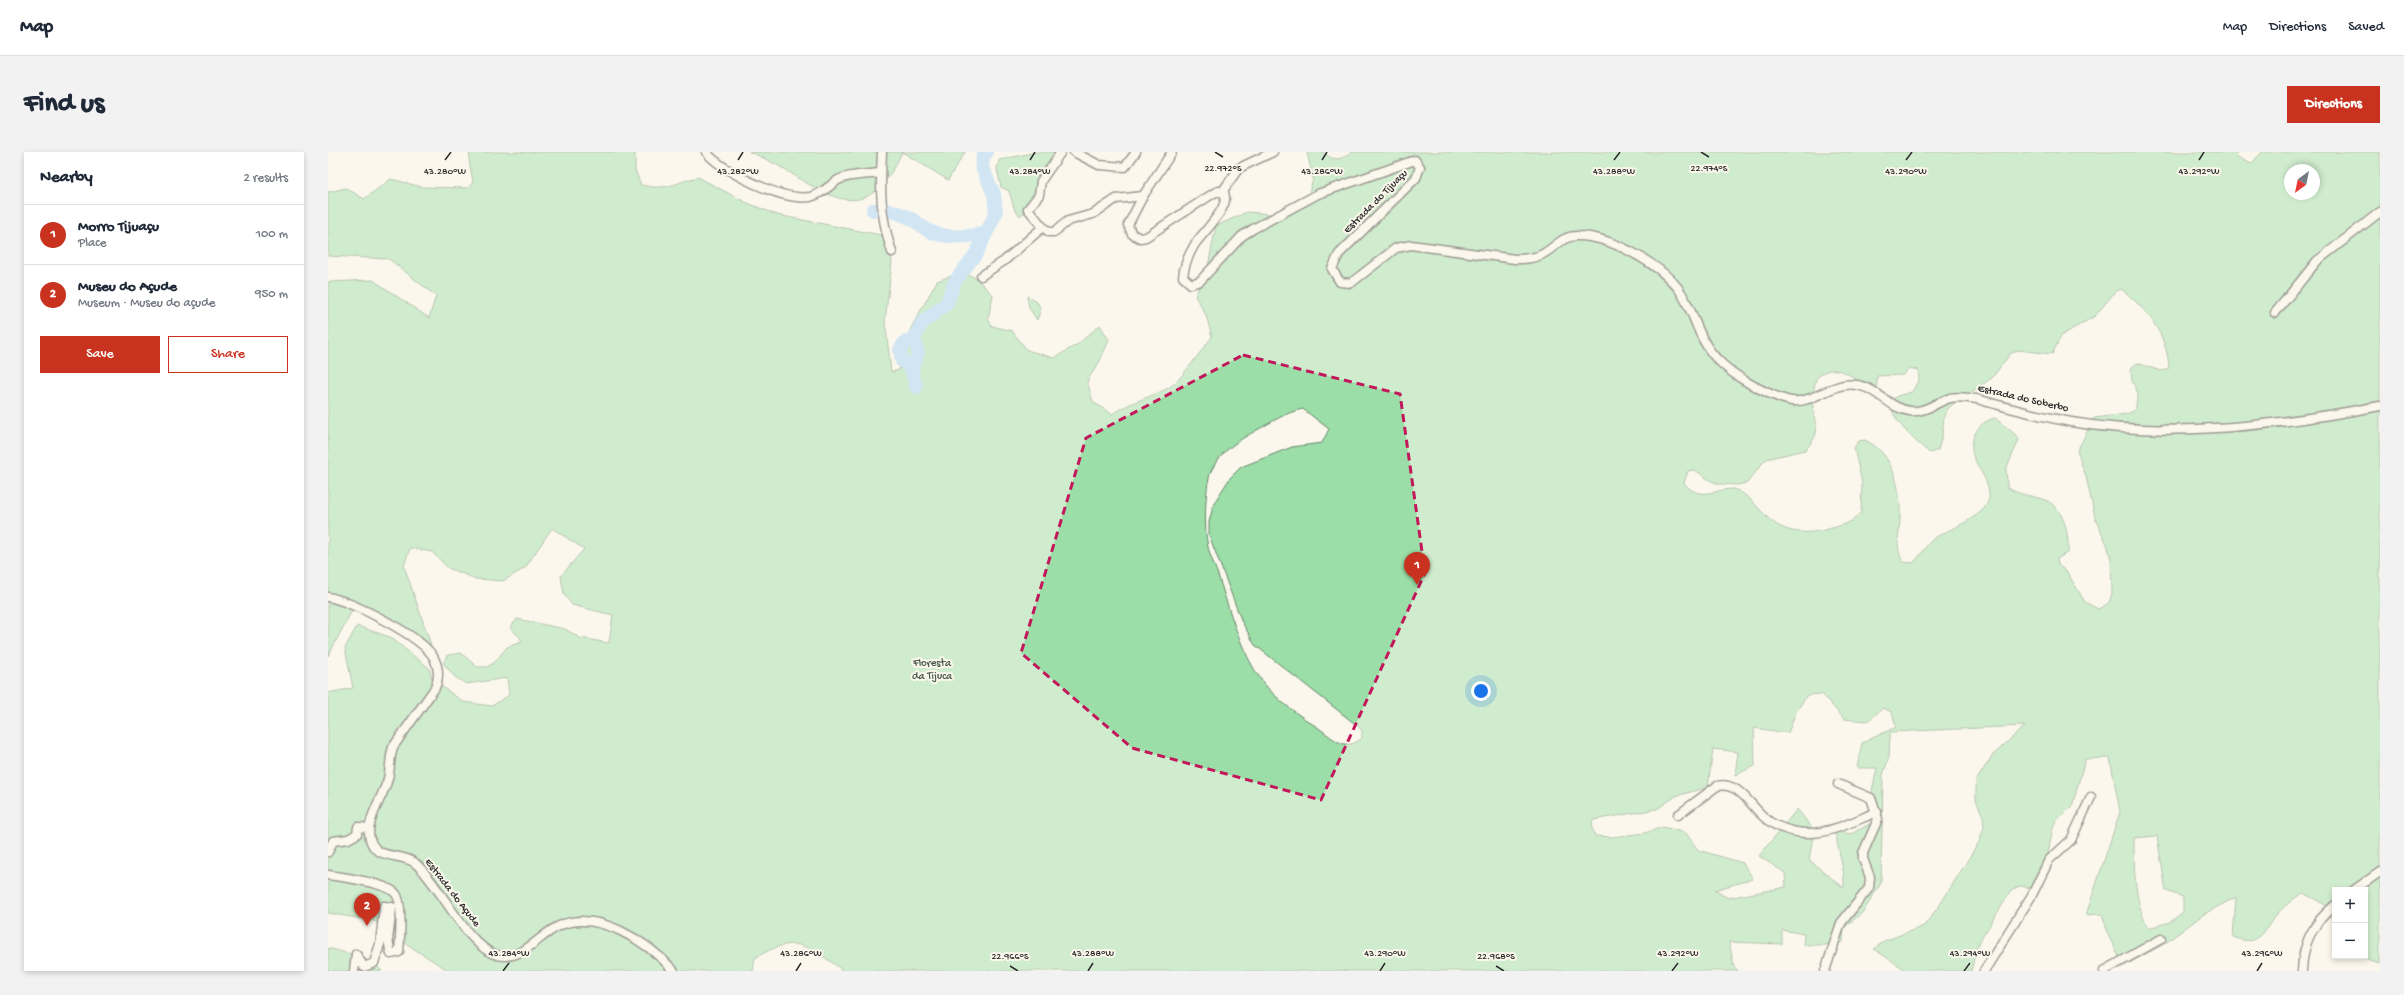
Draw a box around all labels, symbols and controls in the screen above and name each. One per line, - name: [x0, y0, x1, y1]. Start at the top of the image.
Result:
- text: Map: [20, 16, 53, 39]
- text: Map: [2223, 19, 2247, 36]
- text: Directions: [2269, 19, 2326, 36]
- text: Saved: [2348, 19, 2384, 36]
- button: Directions: [2287, 86, 2380, 123]
- text: Find us: [24, 88, 104, 121]
- text: 22.972°S: [1204, 163, 1242, 175]
- text: 22.974°S: [1690, 163, 1728, 175]
- north arrow: [2284, 164, 2320, 200]
- text: 43.280°W: [424, 166, 467, 178]
- text: 43.282°W: [717, 166, 759, 178]
- text: 43.284°W: [1009, 166, 1051, 178]
- text: 43.286°W: [1301, 166, 1343, 178]
- text: 43.288°W: [1593, 166, 1635, 178]
- text: 43.290°W: [1885, 166, 1927, 178]
- text: 43.292°W: [2179, 166, 2220, 178]
- text: Nearby: [40, 168, 93, 188]
- street label: Estrada do Tijuaçu: [1342, 168, 1410, 236]
- text: 2 results: [243, 171, 288, 186]
- text: Morro Tijuaçu: [78, 218, 159, 236]
- text: 1: [50, 227, 56, 242]
- text: 100 m: [256, 227, 288, 242]
- text: Place: [78, 236, 106, 251]
- text: Museu do Açude: [78, 278, 177, 296]
- text: 2: [50, 287, 56, 302]
- text: 950 m: [255, 287, 288, 302]
- text: Museum · Museu do açude: [78, 296, 215, 311]
- button: Save: [40, 336, 160, 373]
- button: Share: [168, 336, 288, 373]
- street label: Estrada do Soberbo: [1976, 383, 2070, 415]
- pin: 1: [1404, 552, 1430, 585]
- park label: Floresta da Tijuca: [912, 658, 953, 683]
- your location: [1471, 681, 1491, 701]
- street label: Estrada do Açude: [422, 857, 482, 930]
- map controls: [2332, 887, 2368, 959]
- button: +: [2332, 887, 2368, 923]
- pin: 2: [354, 893, 380, 926]
- button: −: [2332, 923, 2368, 959]
- text: 43.284°W: [488, 948, 530, 960]
- text: 43.286°W: [780, 948, 822, 960]
- text: 43.288°W: [1072, 948, 1114, 960]
- text: 43.290°W: [1364, 948, 1406, 960]
- text: 43.292°W: [1658, 948, 1699, 960]
- text: 43.294°W: [1950, 948, 1991, 960]
- text: 43.296°W: [2241, 948, 2283, 960]
- text: 22.966°S: [991, 951, 1029, 963]
- text: 22.968°S: [1477, 951, 1515, 963]

